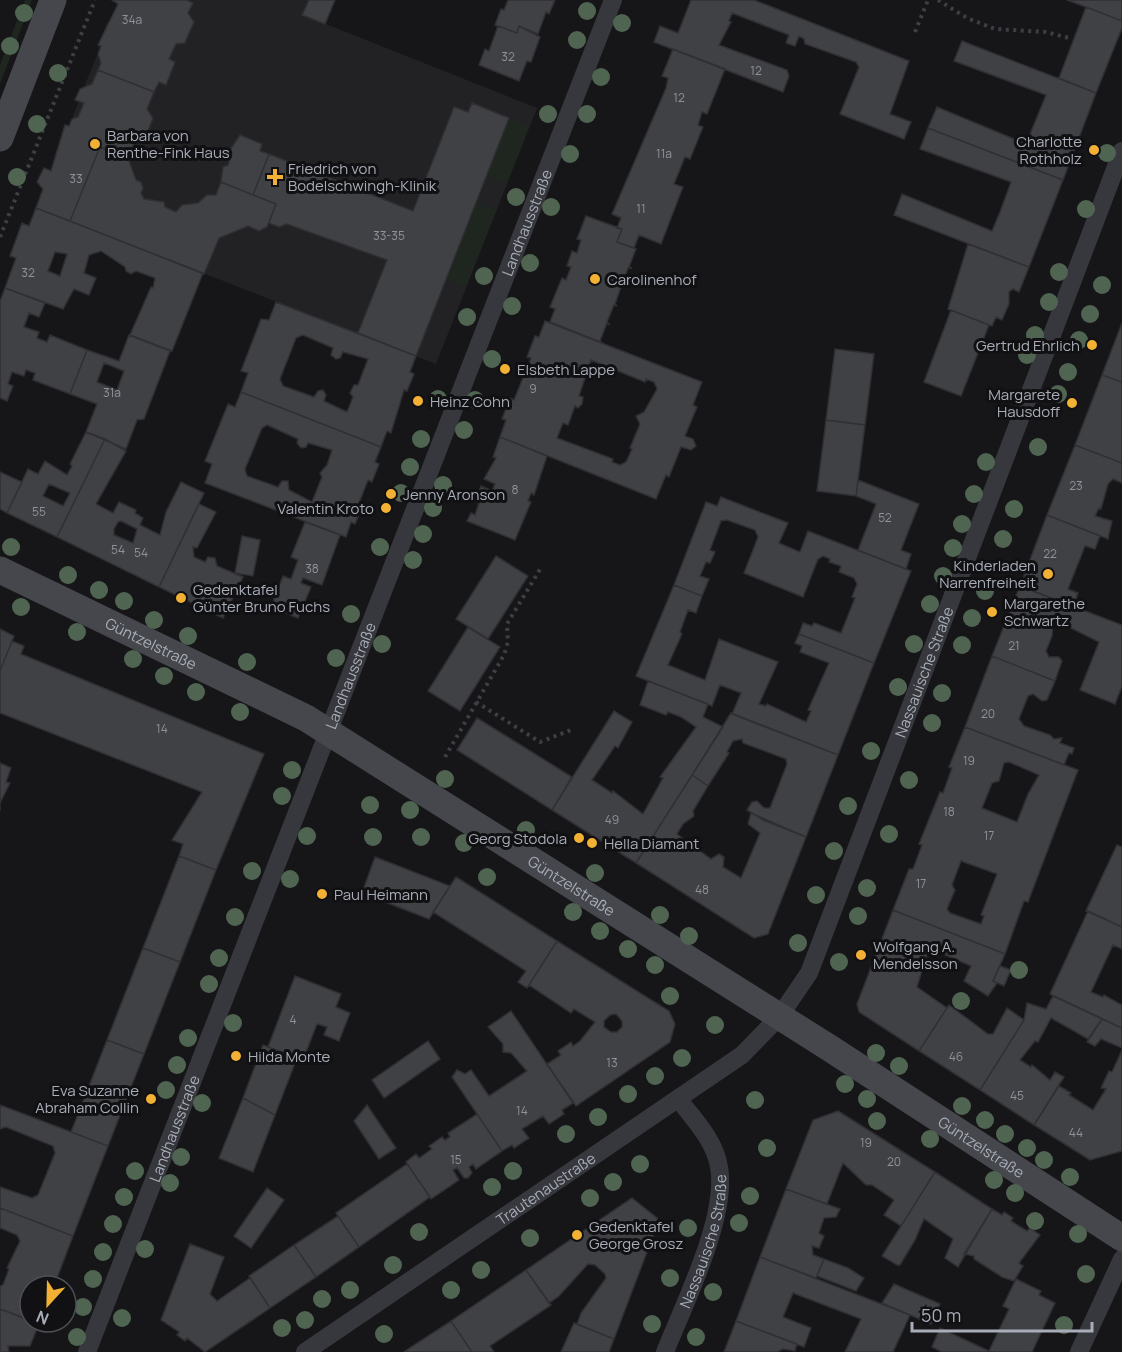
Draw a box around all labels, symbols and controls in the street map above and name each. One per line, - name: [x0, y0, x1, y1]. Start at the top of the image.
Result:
- house number: 34a: [122, 11, 142, 28]
- house number: 32: [501, 48, 515, 65]
- house number: 12: [750, 62, 762, 79]
- house number: 12: [673, 89, 685, 106]
- place label: Barbara von Renthe-Fink Haus: [107, 125, 230, 163]
- place label: Charlotte Rothholz: [1016, 131, 1082, 169]
- marker: Barbara von Renthe-Fink Haus: [88, 137, 102, 151]
- marker: Charlotte Rothholz: [1087, 143, 1101, 157]
- house number: 11a: [656, 145, 672, 162]
- place label: Friedrich von Bodelschwingh-Klinik: [288, 158, 437, 196]
- street label: Landhausstraße: [496, 166, 557, 279]
- marker: Friedrich von Bodelschwingh-Klinik: [266, 168, 284, 186]
- house number: 33: [69, 170, 83, 187]
- house number: 11: [636, 200, 646, 217]
- house number: 33-35: [373, 227, 405, 244]
- house number: 32: [21, 264, 35, 281]
- place label: Carolinenhof: [607, 269, 697, 290]
- marker: Carolinenhof: [588, 272, 602, 286]
- place label: Gertrud Ehrlich: [976, 335, 1080, 356]
- marker: Gertrud Ehrlich: [1085, 338, 1099, 352]
- place label: Elsbeth Lappe: [517, 359, 615, 380]
- marker: Elsbeth Lappe: [498, 362, 512, 376]
- house number: 9: [529, 380, 537, 397]
- house number: 31a: [103, 384, 121, 401]
- place label: Margarete Hausdoff: [988, 384, 1060, 422]
- place label: Heinz Cohn: [430, 391, 510, 412]
- marker: Heinz Cohn: [411, 394, 425, 408]
- marker: Margarete Hausdoff: [1065, 396, 1079, 410]
- house number: 23: [1069, 477, 1083, 494]
- house number: 8: [512, 481, 519, 498]
- place label: Jenny Aronson: [403, 484, 505, 505]
- marker: Jenny Aronson: [384, 487, 398, 501]
- place label: Valentin Kroto: [277, 498, 374, 519]
- marker: Valentin Kroto: [379, 501, 393, 515]
- house number: 55: [32, 503, 46, 520]
- house number: 52: [878, 509, 892, 526]
- house number: 54: [111, 541, 125, 558]
- house number: 54: [134, 544, 148, 561]
- house number: 22: [1043, 545, 1057, 562]
- place label: Kinderladen Narrenfreiheit: [939, 555, 1036, 593]
- house number: 38: [305, 560, 319, 577]
- marker: Kinderladen Narrenfreiheit: [1041, 567, 1055, 581]
- place label: Gedenktafel Günter Bruno Fuchs: [193, 579, 330, 617]
- marker: Gedenktafel Günter Bruno Fuchs: [174, 591, 188, 605]
- place label: Margarethe Schwartz: [1004, 593, 1085, 631]
- street label: Nassauische Straße: [889, 603, 958, 740]
- marker: Margarethe Schwartz: [985, 605, 999, 619]
- street label: Güntzelstraße: [102, 612, 201, 674]
- street label: Landhausstraße: [320, 619, 381, 732]
- house number: 21: [1008, 637, 1020, 654]
- house number: 20: [981, 705, 995, 722]
- house number: 14: [156, 720, 168, 737]
- house number: 19: [963, 752, 975, 769]
- house number: 18: [943, 803, 955, 820]
- house number: 49: [605, 811, 619, 828]
- house number: 17: [984, 827, 994, 844]
- place label: Georg Stodola: [468, 828, 567, 849]
- marker: Georg Stodola: [572, 831, 586, 845]
- place label: Hella Diamant: [604, 833, 699, 854]
- marker: Hella Diamant: [585, 836, 599, 850]
- street label: Güntzelstraße: [524, 850, 619, 921]
- house number: 17: [916, 875, 926, 892]
- house number: 48: [695, 881, 709, 898]
- place label: Paul Heimann: [334, 884, 428, 905]
- marker: Paul Heimann: [315, 887, 329, 901]
- place label: Wolfgang A. Mendelsson: [873, 936, 958, 974]
- marker: Wolfgang A. Mendelsson: [854, 948, 868, 962]
- house number: 4: [289, 1011, 297, 1028]
- place label: Hilda Monte: [248, 1046, 331, 1067]
- house number: 46: [949, 1048, 963, 1065]
- marker: Hilda Monte: [229, 1049, 243, 1063]
- house number: 13: [606, 1054, 618, 1071]
- street label: Landhausstraße: [144, 1072, 204, 1185]
- place label: Eva Suzanne Abraham Collin: [35, 1080, 139, 1118]
- house number: 45: [1010, 1087, 1024, 1104]
- marker: Eva Suzanne Abraham Collin: [144, 1092, 158, 1106]
- house number: 14: [516, 1102, 528, 1119]
- street label: Güntzelstraße: [934, 1111, 1029, 1183]
- house number: 44: [1069, 1124, 1083, 1141]
- house number: 19: [860, 1134, 872, 1151]
- street label: Trautenaustraße: [492, 1147, 600, 1230]
- house number: 15: [450, 1151, 462, 1168]
- house number: 20: [887, 1153, 901, 1170]
- street label: Nassauische Straße: [674, 1174, 731, 1311]
- place label: Gedenktafel George Grosz: [589, 1216, 683, 1254]
- marker: Gedenktafel George Grosz: [570, 1228, 584, 1242]
- north arrow: [18, 1274, 78, 1334]
- scale bar: [912, 1295, 1092, 1333]
- text: 50 m: [921, 1303, 961, 1327]
- text: N: [33, 1306, 52, 1330]

